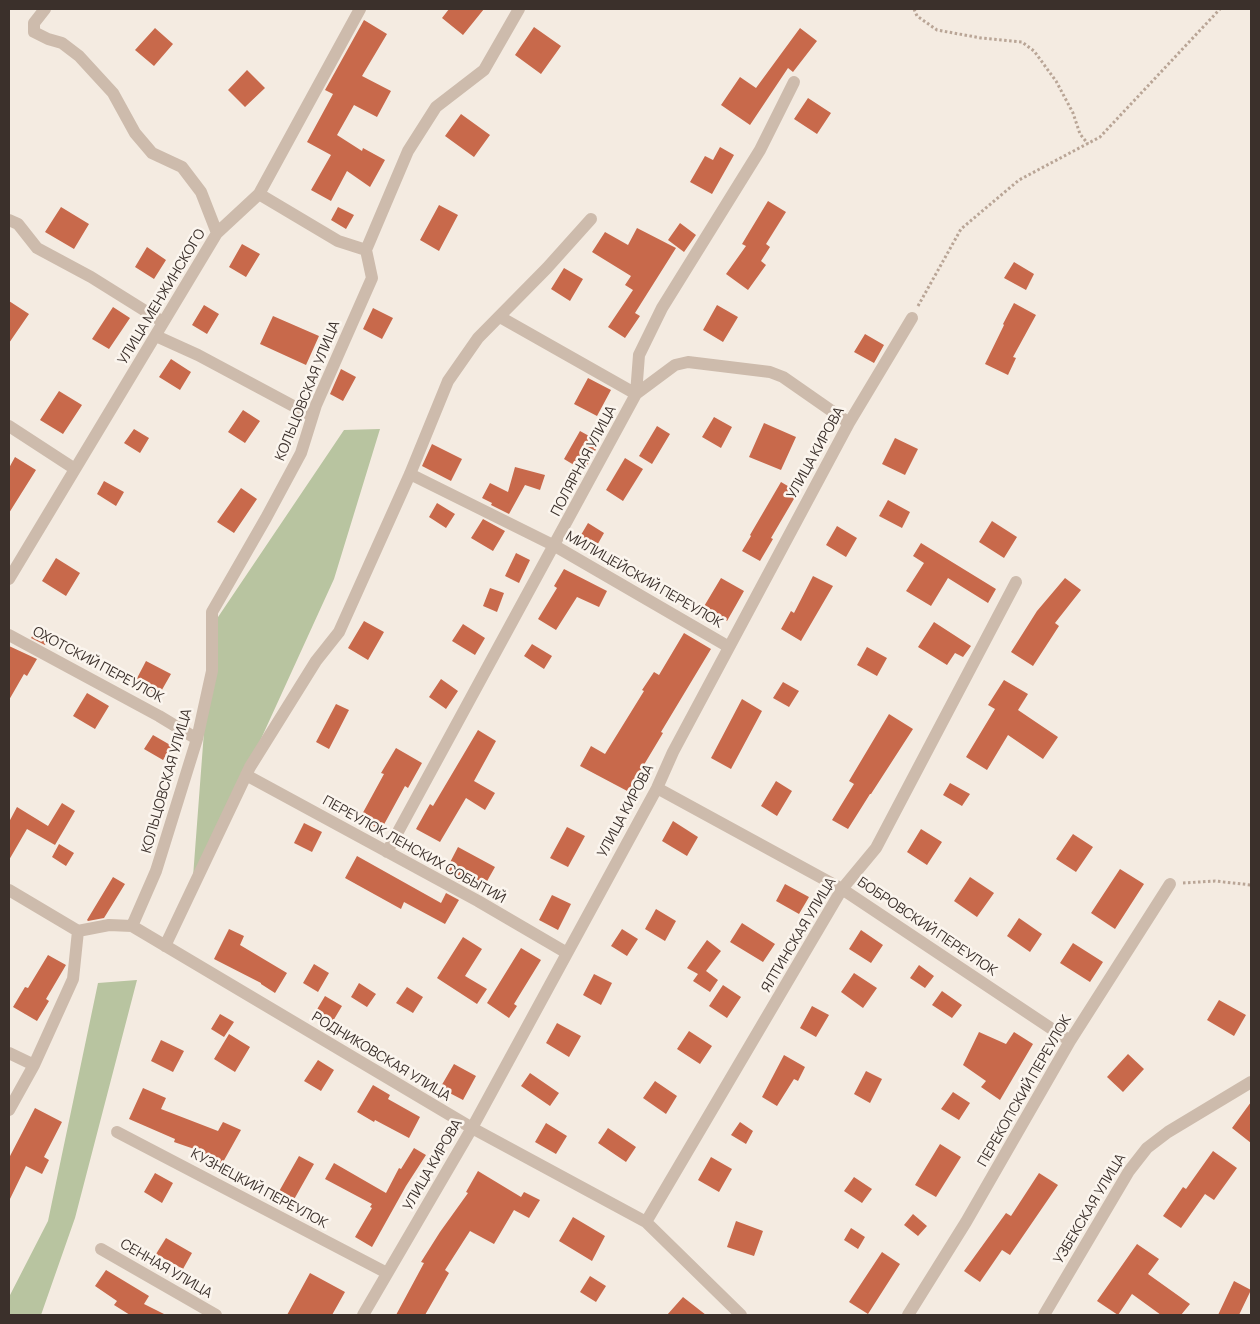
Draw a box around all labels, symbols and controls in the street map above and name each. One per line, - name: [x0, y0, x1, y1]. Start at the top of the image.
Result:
- street label: УЛИЦА МЕНЖИНСКОГО: [115, 226, 209, 368]
- street label: КОЛЬЦОВСКАЯ УЛИЦА: [272, 318, 344, 464]
- street label: ПОЛЯРНАЯ УЛИЦА: [548, 403, 620, 519]
- street label: УЛИЦА КИРОВА: [784, 404, 848, 502]
- street label: МИЛИЦЕЙСКИЙ ПЕРЕУЛОК: [562, 528, 726, 632]
- street label: ОХОТСКИЙ ПЕРЕУЛОК: [30, 623, 166, 707]
- street label: КОЛЬЦОВСКАЯ УЛИЦА: [138, 707, 196, 855]
- street label: УЛИЦА КИРОВА: [594, 762, 658, 860]
- street label: ПЕРЕУЛОК ЛЕНСКИХ СОБЫТИЙ: [320, 793, 508, 907]
- street label: БОБРОВСКИЙ ПЕРЕУЛОК: [854, 874, 1000, 980]
- street label: ЯЛТИНСКАЯ УЛИЦА: [758, 875, 840, 995]
- street label: РОДНИКОВСКАЯ УЛИЦА: [308, 1009, 454, 1105]
- street label: ПЕРЕКОПСКИЙ ПЕРЕУЛОК: [975, 1012, 1075, 1170]
- street label: УЛИЦА КИРОВА: [400, 1116, 466, 1214]
- street label: КУЗНЕЦКИЙ ПЕРЕУЛОК: [188, 1146, 330, 1232]
- street label: УЗБЕКСКАЯ УЛИЦА: [1050, 1151, 1130, 1267]
- street label: СЕННАЯ УЛИЦА: [117, 1236, 215, 1302]

